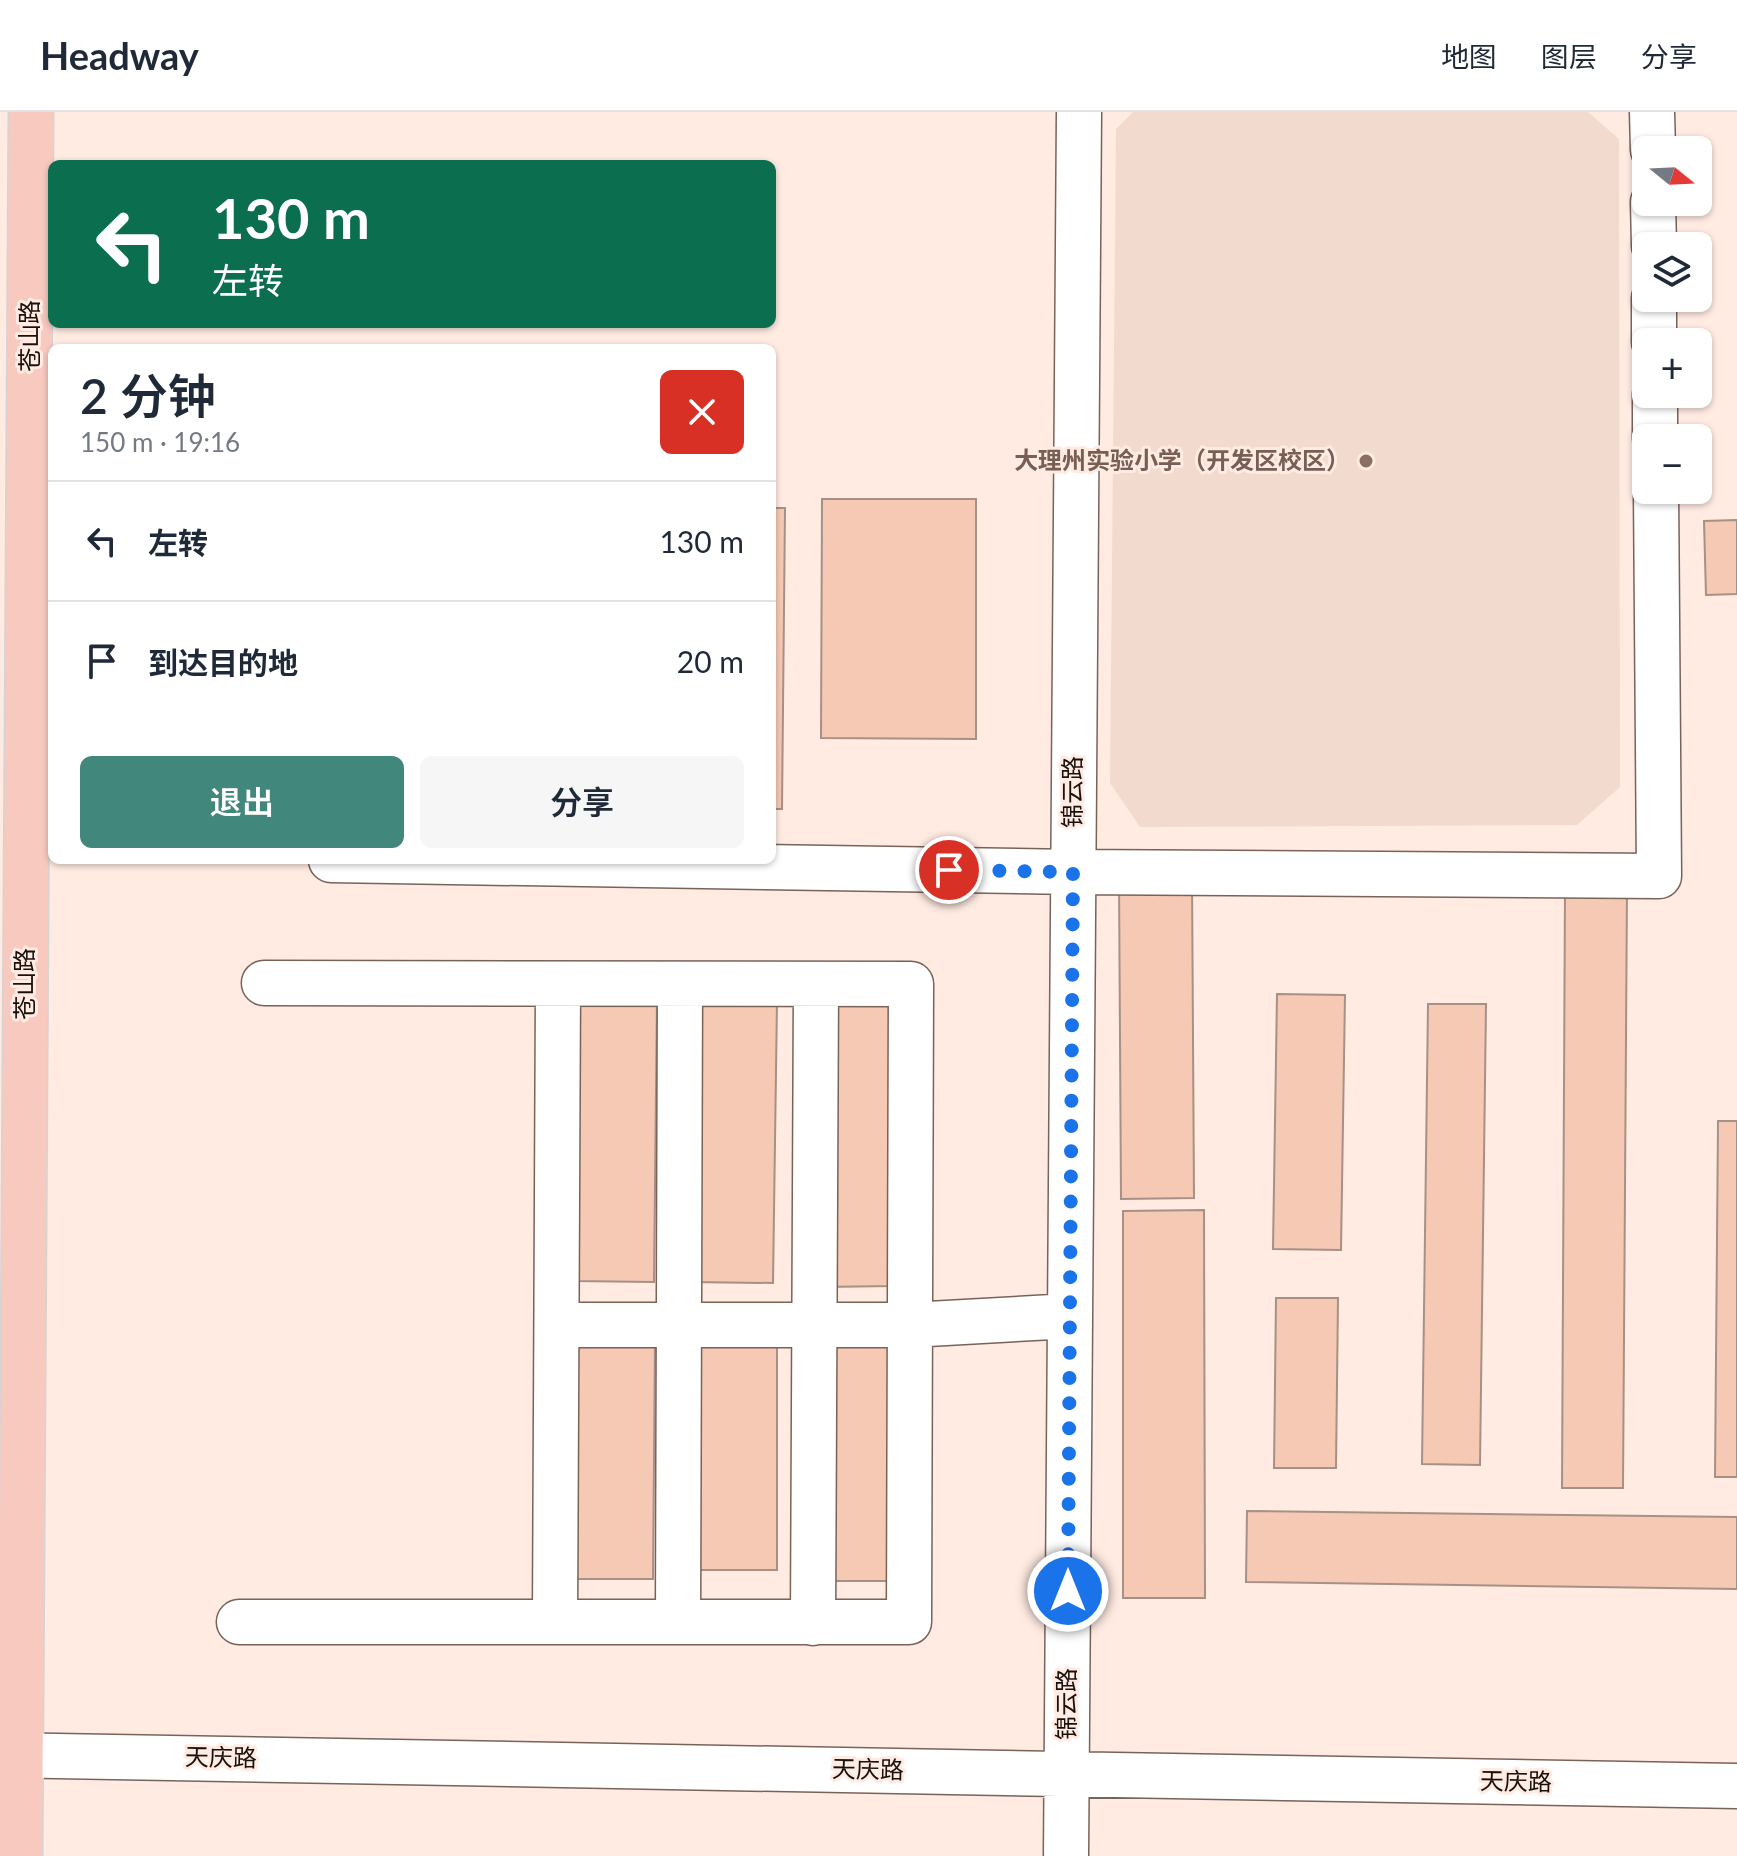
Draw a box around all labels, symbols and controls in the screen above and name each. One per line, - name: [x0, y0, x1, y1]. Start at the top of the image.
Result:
- text: Headway: [40, 32, 199, 78]
- text: 地图: [1441, 39, 1497, 73]
- text: 图层: [1541, 39, 1597, 73]
- text: 分享: [1641, 39, 1697, 73]
- north arrow: [1632, 136, 1712, 216]
- map controls: [1632, 136, 1712, 504]
- text: 130 m: [212, 184, 370, 251]
- icon: left: [80, 192, 184, 296]
- button: layers: [1632, 232, 1712, 312]
- text: 左转: [212, 258, 284, 302]
- street label: 苍山路: [14, 300, 43, 372]
- button: +: [1632, 328, 1712, 408]
- text: 2 分钟: [80, 367, 216, 424]
- button: close: [660, 370, 744, 454]
- button: −: [1632, 424, 1712, 504]
- text: 150 m · 19:16: [80, 426, 240, 458]
- place label: 大理州实验小学（开发区校区）: [1014, 445, 1350, 474]
- marker: 大理州实验小学（开发区校区）: [1357, 452, 1375, 470]
- icon: left: [80, 519, 124, 563]
- text: 130 m: [659, 523, 744, 559]
- text: 左转: [148, 524, 208, 560]
- icon: arrive: [80, 639, 124, 683]
- text: 20 m: [677, 643, 744, 679]
- text: 到达目的地: [148, 644, 298, 680]
- button: 退出: [80, 756, 404, 848]
- button: 分享: [420, 756, 744, 848]
- street label: 锦云路: [1057, 756, 1086, 828]
- pin: [915, 836, 983, 904]
- icon: arrive: [927, 848, 971, 892]
- street label: 苍山路: [9, 948, 38, 1020]
- position arrow: [1026, 1549, 1110, 1633]
- street label: 锦云路: [1051, 1668, 1080, 1740]
- street label: 天庆路: [185, 1741, 257, 1772]
- street label: 天庆路: [832, 1753, 904, 1784]
- street label: 天庆路: [1480, 1765, 1552, 1796]

